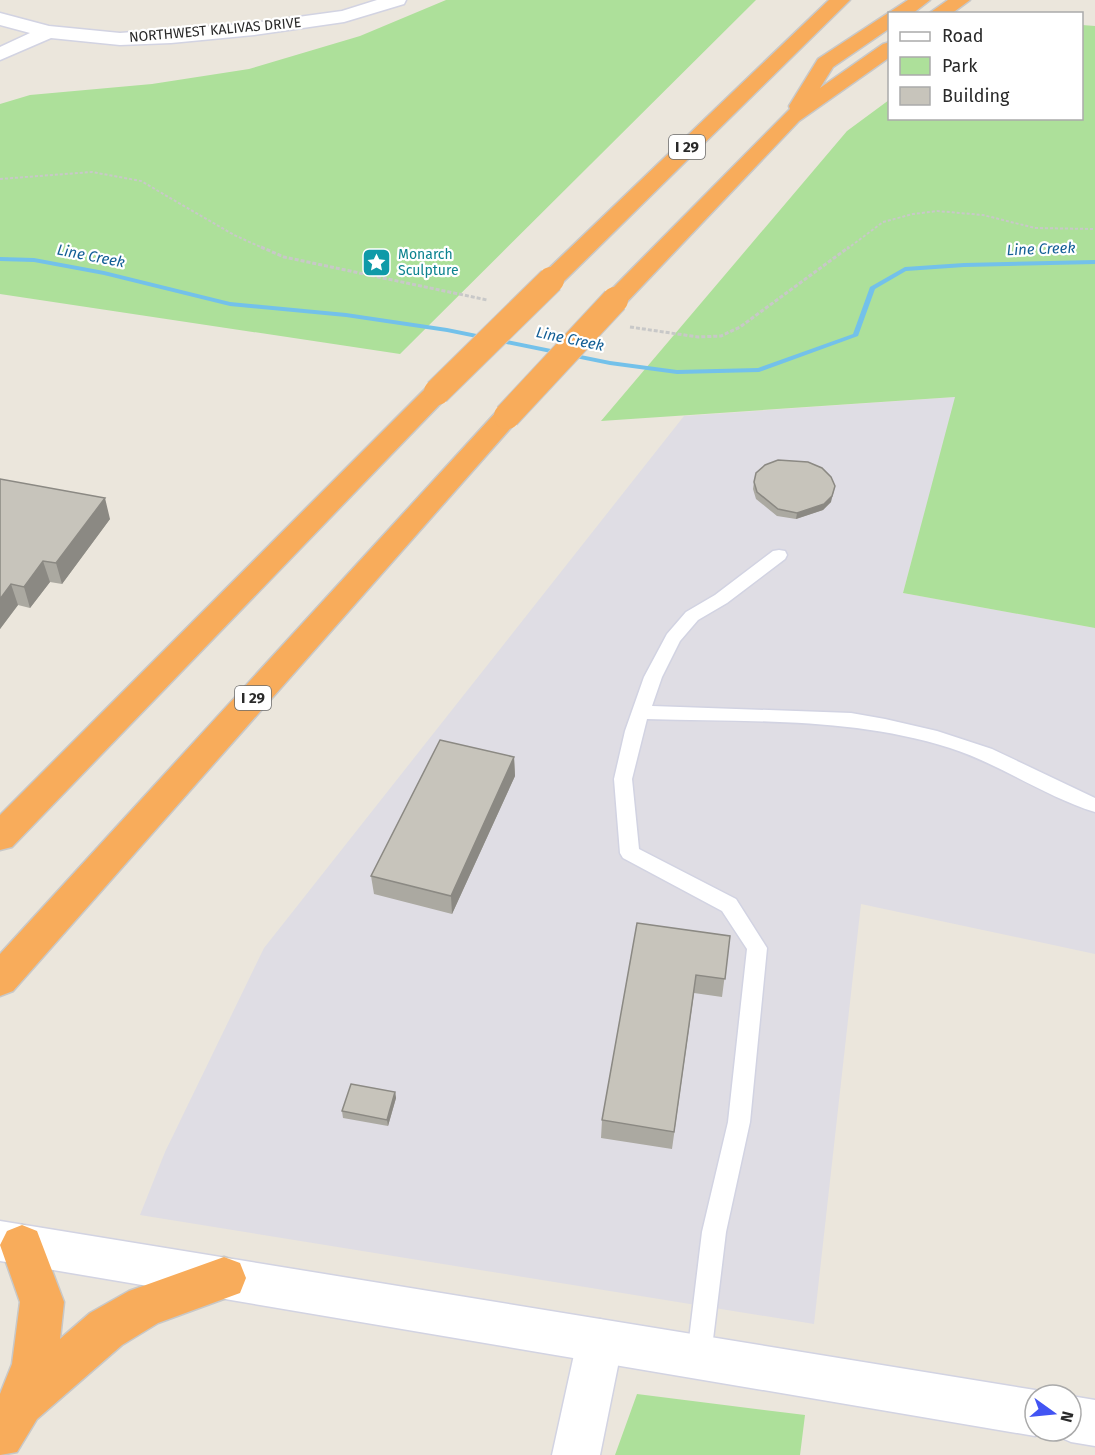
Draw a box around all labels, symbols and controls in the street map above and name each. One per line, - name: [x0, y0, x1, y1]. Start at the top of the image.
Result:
- legend: [888, 12, 1083, 120]
- street label: NORTHWEST KALIVAS DRIVE: [128, 14, 302, 46]
- text: Road: [942, 25, 984, 47]
- text: Park: [942, 55, 978, 77]
- text: Building: [942, 85, 1010, 107]
- road number: I 29: [669, 135, 705, 159]
- water label: Line Creek: [1006, 239, 1076, 259]
- water label: Line Creek: [55, 241, 127, 271]
- place icon: Monarch Sculpture: [361, 246, 393, 278]
- place label: Monarch Sculpture: [398, 246, 459, 279]
- water label: Line Creek: [534, 323, 606, 355]
- road number: I 29: [235, 686, 271, 710]
- north arrow: [1023, 1383, 1083, 1443]
- text: N: [1056, 1409, 1078, 1424]

